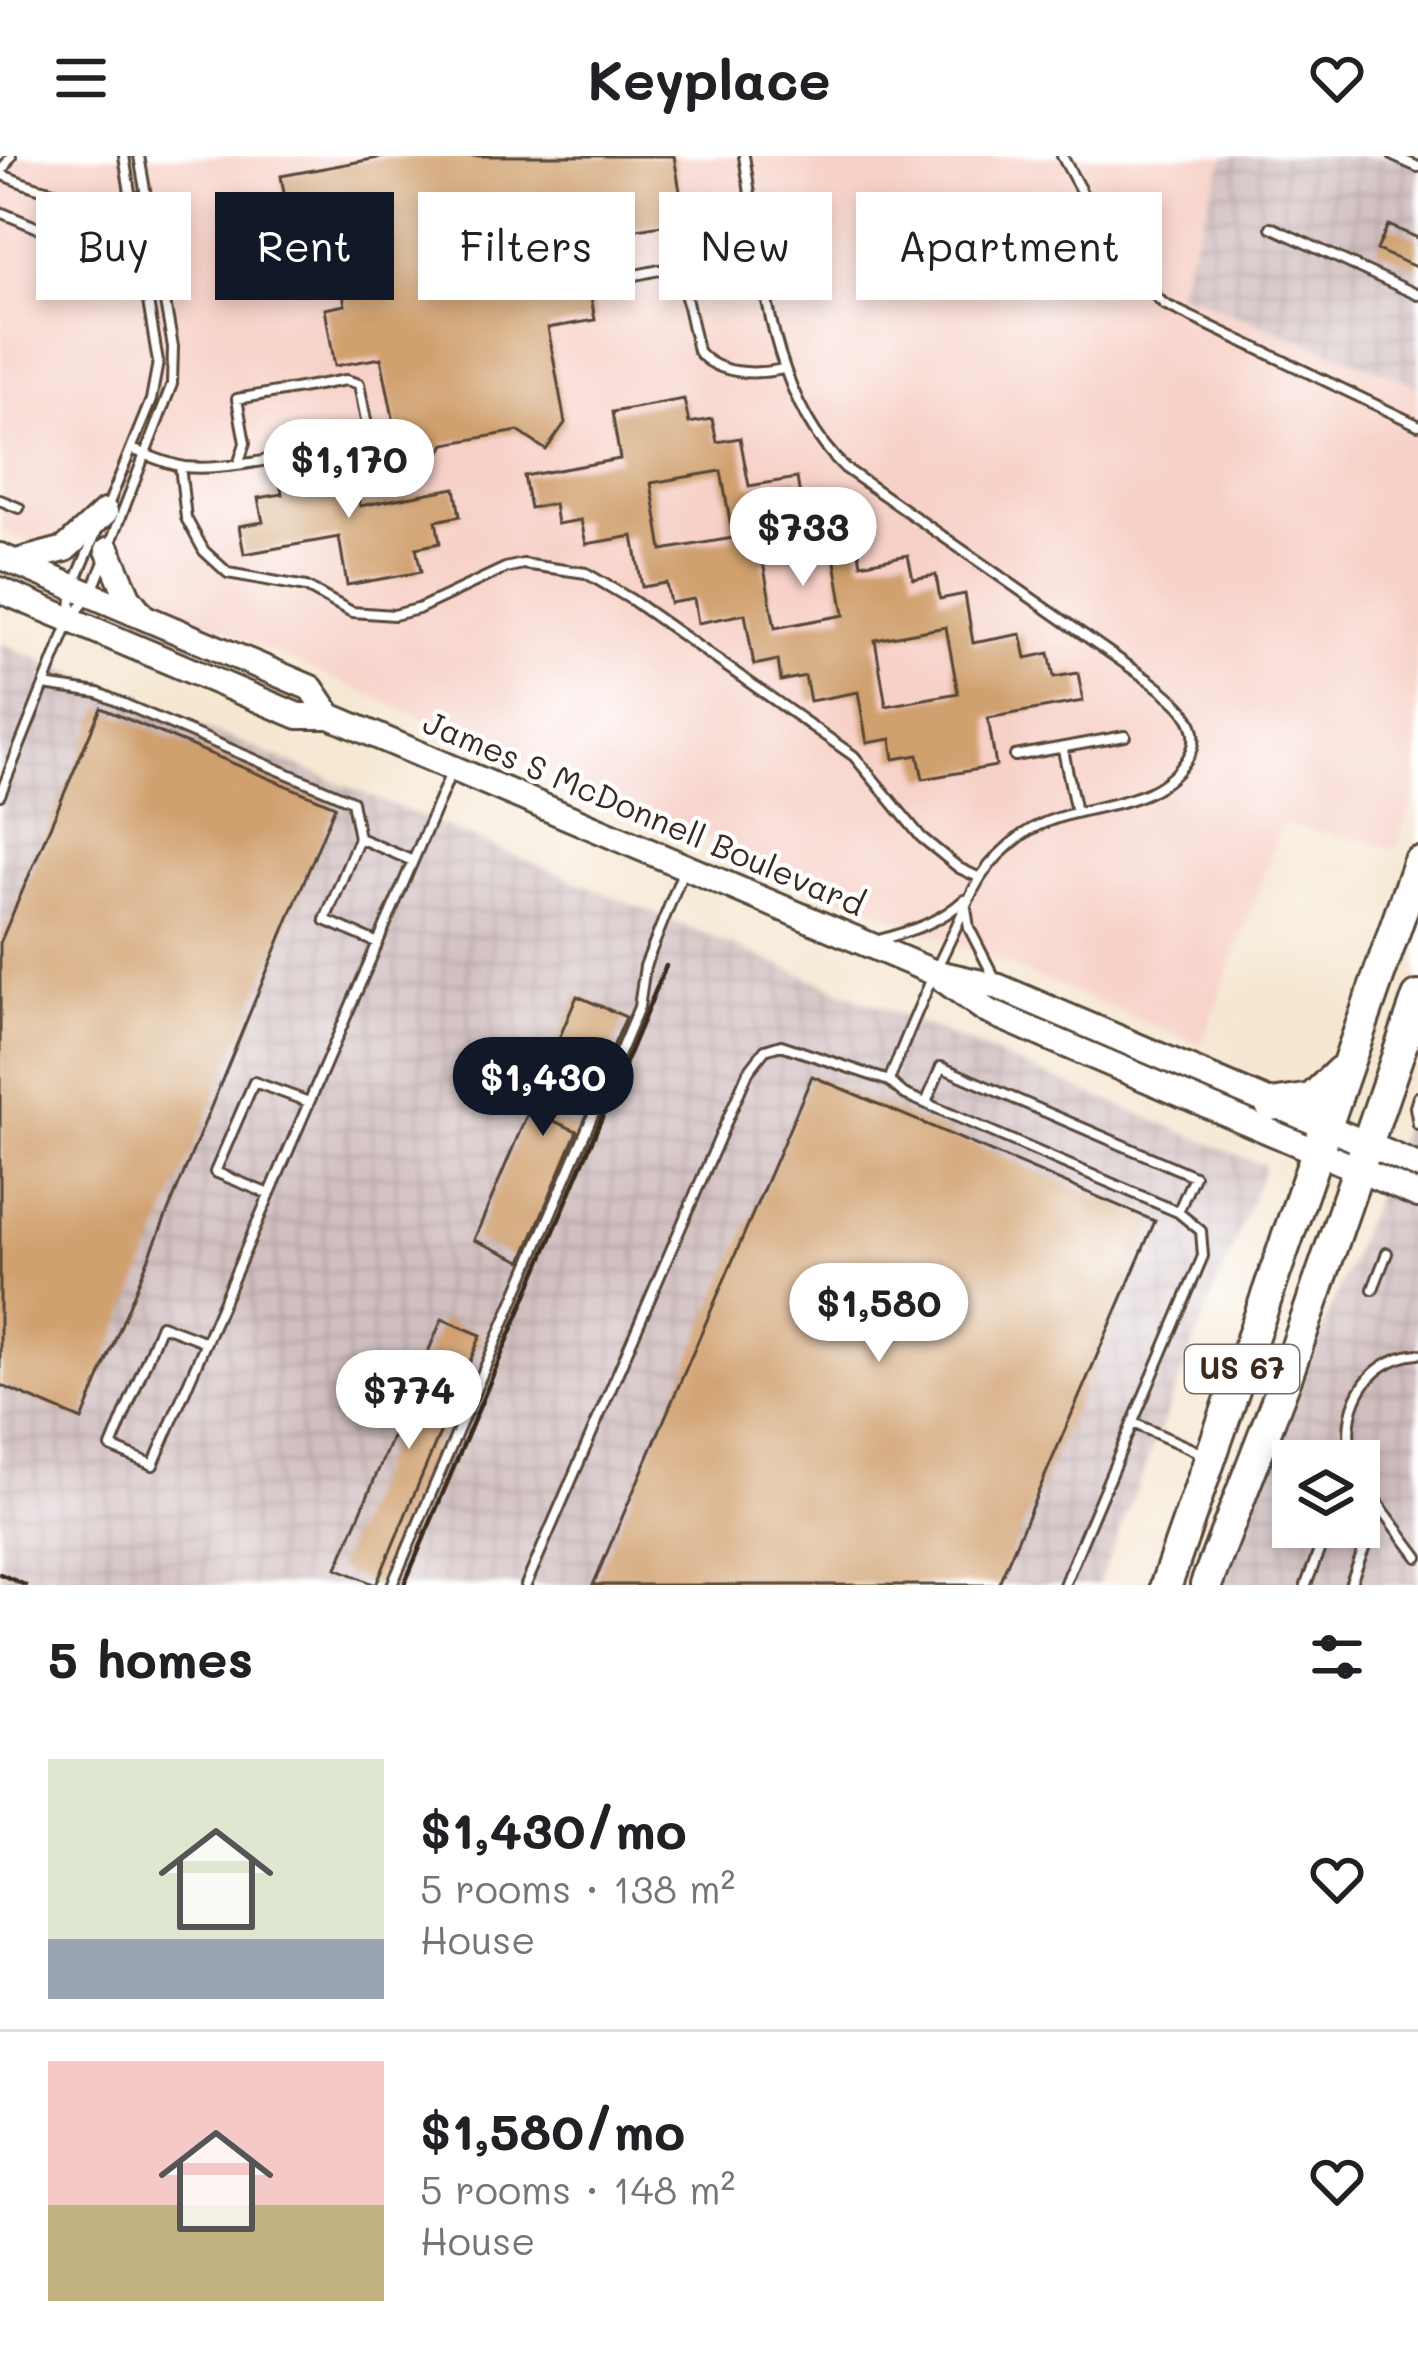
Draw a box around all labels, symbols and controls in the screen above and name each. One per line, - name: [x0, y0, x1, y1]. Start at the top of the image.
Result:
- text: Keyplace: [587, 43, 831, 114]
- icon: menu: [48, 45, 114, 111]
- icon: heart: [1304, 45, 1370, 111]
- chip: Buy: [36, 192, 191, 300]
- chip: Rent: [215, 192, 394, 300]
- chip: Filters: [418, 192, 635, 300]
- chip: New: [659, 192, 832, 300]
- chip: Apartment: [856, 192, 1162, 300]
- pin: $1,170: [251, 419, 447, 521]
- text: $1,170: [290, 432, 408, 483]
- pin: $733: [732, 487, 874, 589]
- text: $733: [757, 500, 849, 551]
- street label: James S McDonnell Boulevard: [417, 699, 872, 924]
- pin: $1,430: [445, 1037, 641, 1139]
- text: $1,430: [480, 1050, 606, 1101]
- pin: $1,580: [781, 1263, 977, 1365]
- text: $1,580: [816, 1276, 942, 1327]
- road number: US 67: [1185, 1345, 1299, 1393]
- pin: $774: [338, 1350, 480, 1452]
- text: $774: [363, 1363, 455, 1414]
- map controls: [1272, 1440, 1380, 1548]
- button: layers: [1272, 1440, 1380, 1548]
- text: 5 homes: [48, 1624, 253, 1691]
- icon: filters: [1304, 1624, 1370, 1690]
- text: $1,430/mo: [420, 1795, 687, 1862]
- icon: home: [144, 1807, 288, 1951]
- icon: heart: [1304, 1846, 1370, 1912]
- text: 5 rooms · 138 m²: [420, 1862, 735, 1913]
- text: House: [420, 1913, 535, 1964]
- text: $1,580/mo: [420, 2096, 685, 2163]
- icon: home: [144, 2109, 288, 2253]
- icon: heart: [1304, 2148, 1370, 2214]
- text: 5 rooms · 148 m²: [420, 2163, 735, 2214]
- text: House: [420, 2214, 535, 2265]

